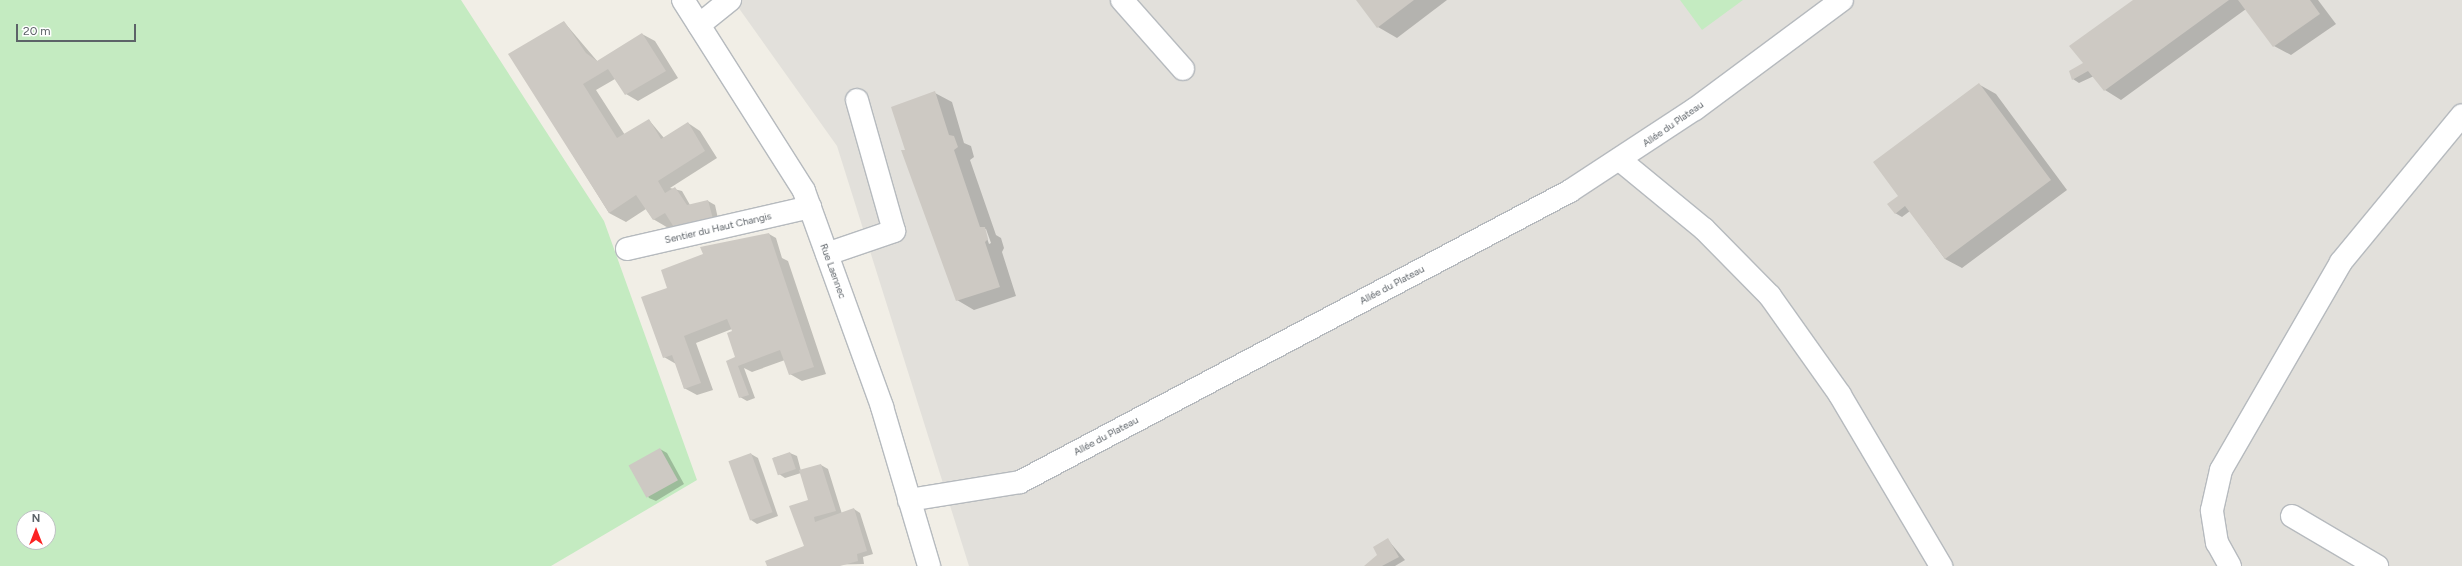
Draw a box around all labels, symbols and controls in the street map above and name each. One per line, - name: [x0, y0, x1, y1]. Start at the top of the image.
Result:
- scale bar: [18, 16, 138, 42]
- text: 20 m: [23, 24, 51, 38]
- street label: Allée du Plateau: [1640, 99, 1706, 149]
- street label: Sentier du Haut Changis: [663, 210, 773, 246]
- street label: Rue Laennec: [818, 242, 848, 300]
- street label: Allée du Plateau: [1358, 263, 1426, 307]
- street label: Allée du Plateau: [1072, 414, 1140, 458]
- north arrow: [16, 510, 56, 550]
- text: N: [32, 512, 40, 525]

